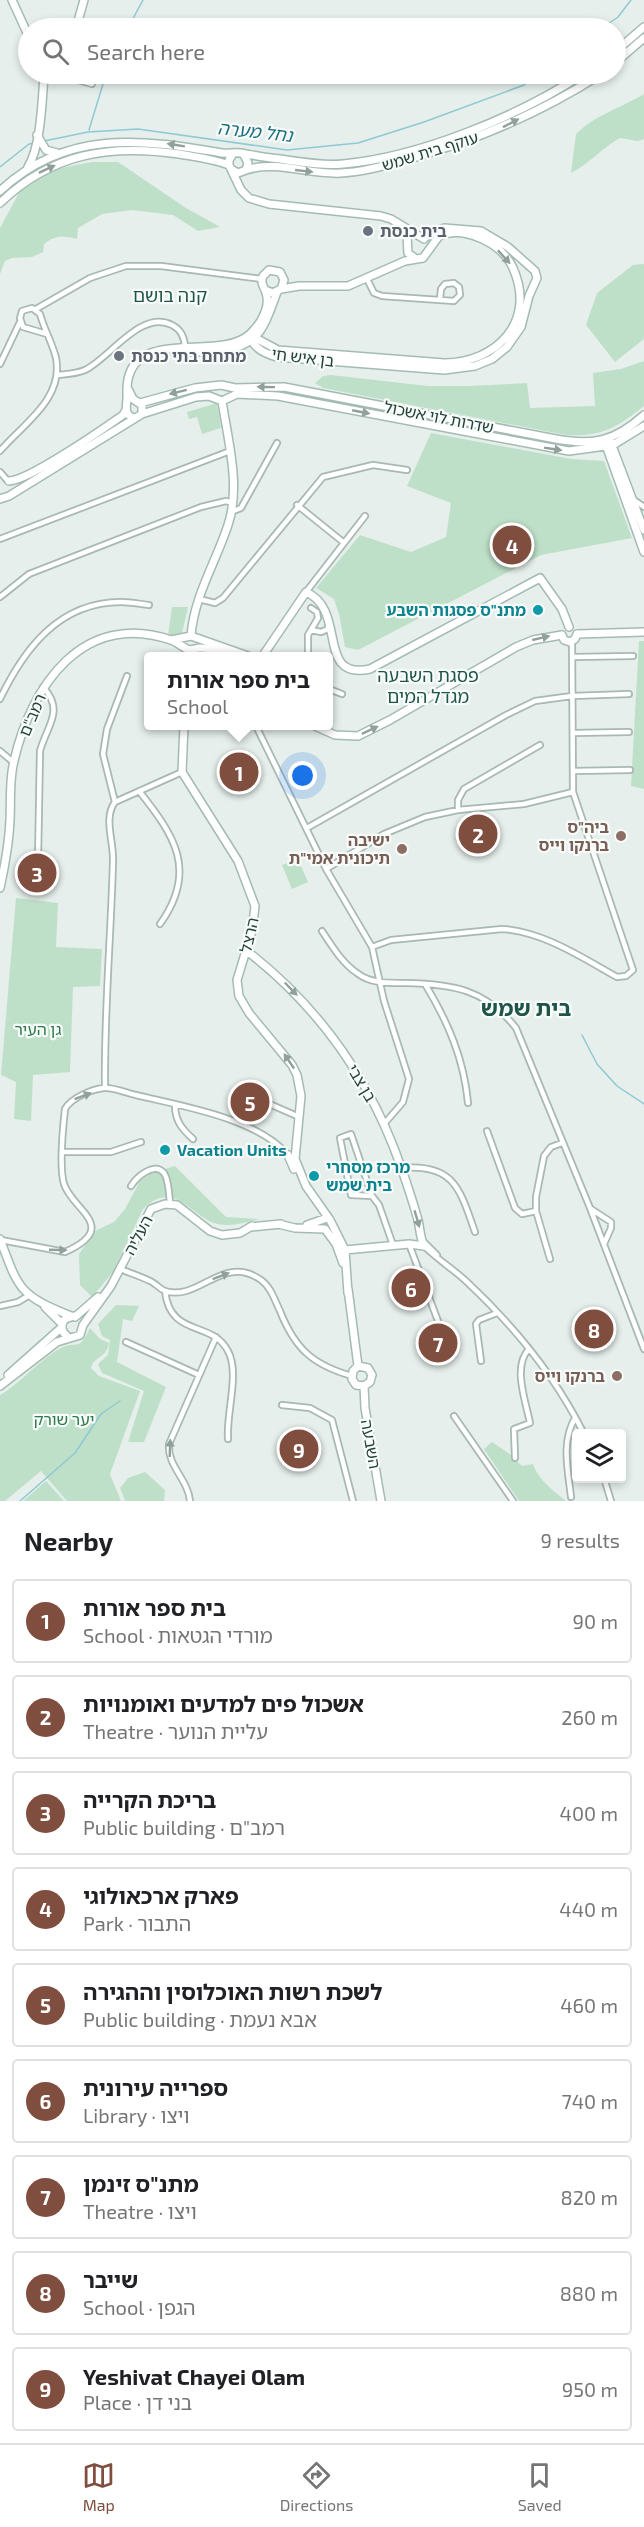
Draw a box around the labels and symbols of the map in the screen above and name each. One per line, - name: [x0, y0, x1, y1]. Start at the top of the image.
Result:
- water label: נחל מערה: [216, 116, 295, 146]
- one-way arrow: [503, 118, 520, 128]
- street label: עוקף בית שמש: [379, 127, 480, 174]
- one-way arrow: [166, 140, 185, 149]
- one-way arrow: [39, 164, 56, 173]
- one-way arrow: [294, 166, 313, 176]
- place label: בית כנסת: [380, 221, 447, 240]
- marker: בית כנסת: [361, 224, 375, 238]
- one-way arrow: [496, 249, 510, 263]
- district label: קנה בושם: [133, 284, 207, 306]
- street label: בן איש חי: [271, 343, 336, 370]
- place label: מתחם בתי כנסת: [131, 346, 246, 365]
- marker: מתחם בתי כנסת: [112, 349, 126, 363]
- one-way arrow: [257, 382, 276, 392]
- one-way arrow: [169, 388, 187, 398]
- street label: שדרות לוי אשכול: [383, 397, 496, 436]
- one-way arrow: [352, 408, 371, 417]
- one-way arrow: [544, 445, 563, 454]
- pin: 4: [492, 522, 532, 568]
- place label: מתנ"ס פסגות השבע: [386, 600, 526, 619]
- marker: מתנ"ס פסגות השבע: [531, 603, 545, 617]
- one-way arrow: [532, 633, 550, 643]
- district label: פסגת השבעה מגדל המים: [377, 664, 479, 707]
- street label: רמב"ם: [14, 691, 49, 739]
- one-way arrow: [361, 726, 378, 735]
- pin: 1: [220, 750, 258, 794]
- your location: [288, 761, 317, 790]
- pin: 2: [458, 812, 498, 856]
- place label: ביה"ס ברנקו וייס: [539, 817, 609, 854]
- marker: ביה"ס ברנקו וייס: [614, 829, 628, 843]
- place label: ישיבה תיכונית אמי"ת: [289, 830, 390, 867]
- marker: ישיבה תיכונית אמי"ת: [395, 842, 409, 856]
- pin: 3: [18, 850, 57, 896]
- street label: הרצל: [235, 915, 262, 954]
- one-way arrow: [284, 981, 297, 996]
- district label: בית שמש: [481, 994, 571, 1020]
- park label: גן העיר: [14, 1019, 62, 1038]
- one-way arrow: [283, 1053, 295, 1069]
- street label: בן צבי: [344, 1061, 381, 1105]
- pin: 5: [230, 1080, 270, 1124]
- one-way arrow: [74, 1091, 92, 1100]
- place label: Vacation Units: [177, 1140, 287, 1159]
- marker: Vacation Units: [158, 1143, 172, 1157]
- place label: מרכז מסחרי בית שמש: [326, 1157, 410, 1194]
- marker: מרכז מסחרי בית שמש: [307, 1169, 321, 1183]
- one-way arrow: [413, 1210, 422, 1228]
- street label: העליה: [119, 1212, 156, 1258]
- one-way arrow: [49, 1245, 68, 1254]
- pin: 6: [392, 1266, 430, 1310]
- one-way arrow: [212, 1271, 230, 1281]
- pin: 8: [574, 1306, 614, 1352]
- pin: 7: [418, 1320, 458, 1366]
- place label: ברנקו וייס: [535, 1366, 605, 1385]
- marker: ברנקו וייס: [610, 1369, 624, 1383]
- park label: יער שורק: [34, 1409, 94, 1428]
- street label: השבעה: [358, 1418, 385, 1470]
- pin: 9: [280, 1426, 318, 1472]
- one-way arrow: [166, 1438, 175, 1457]

